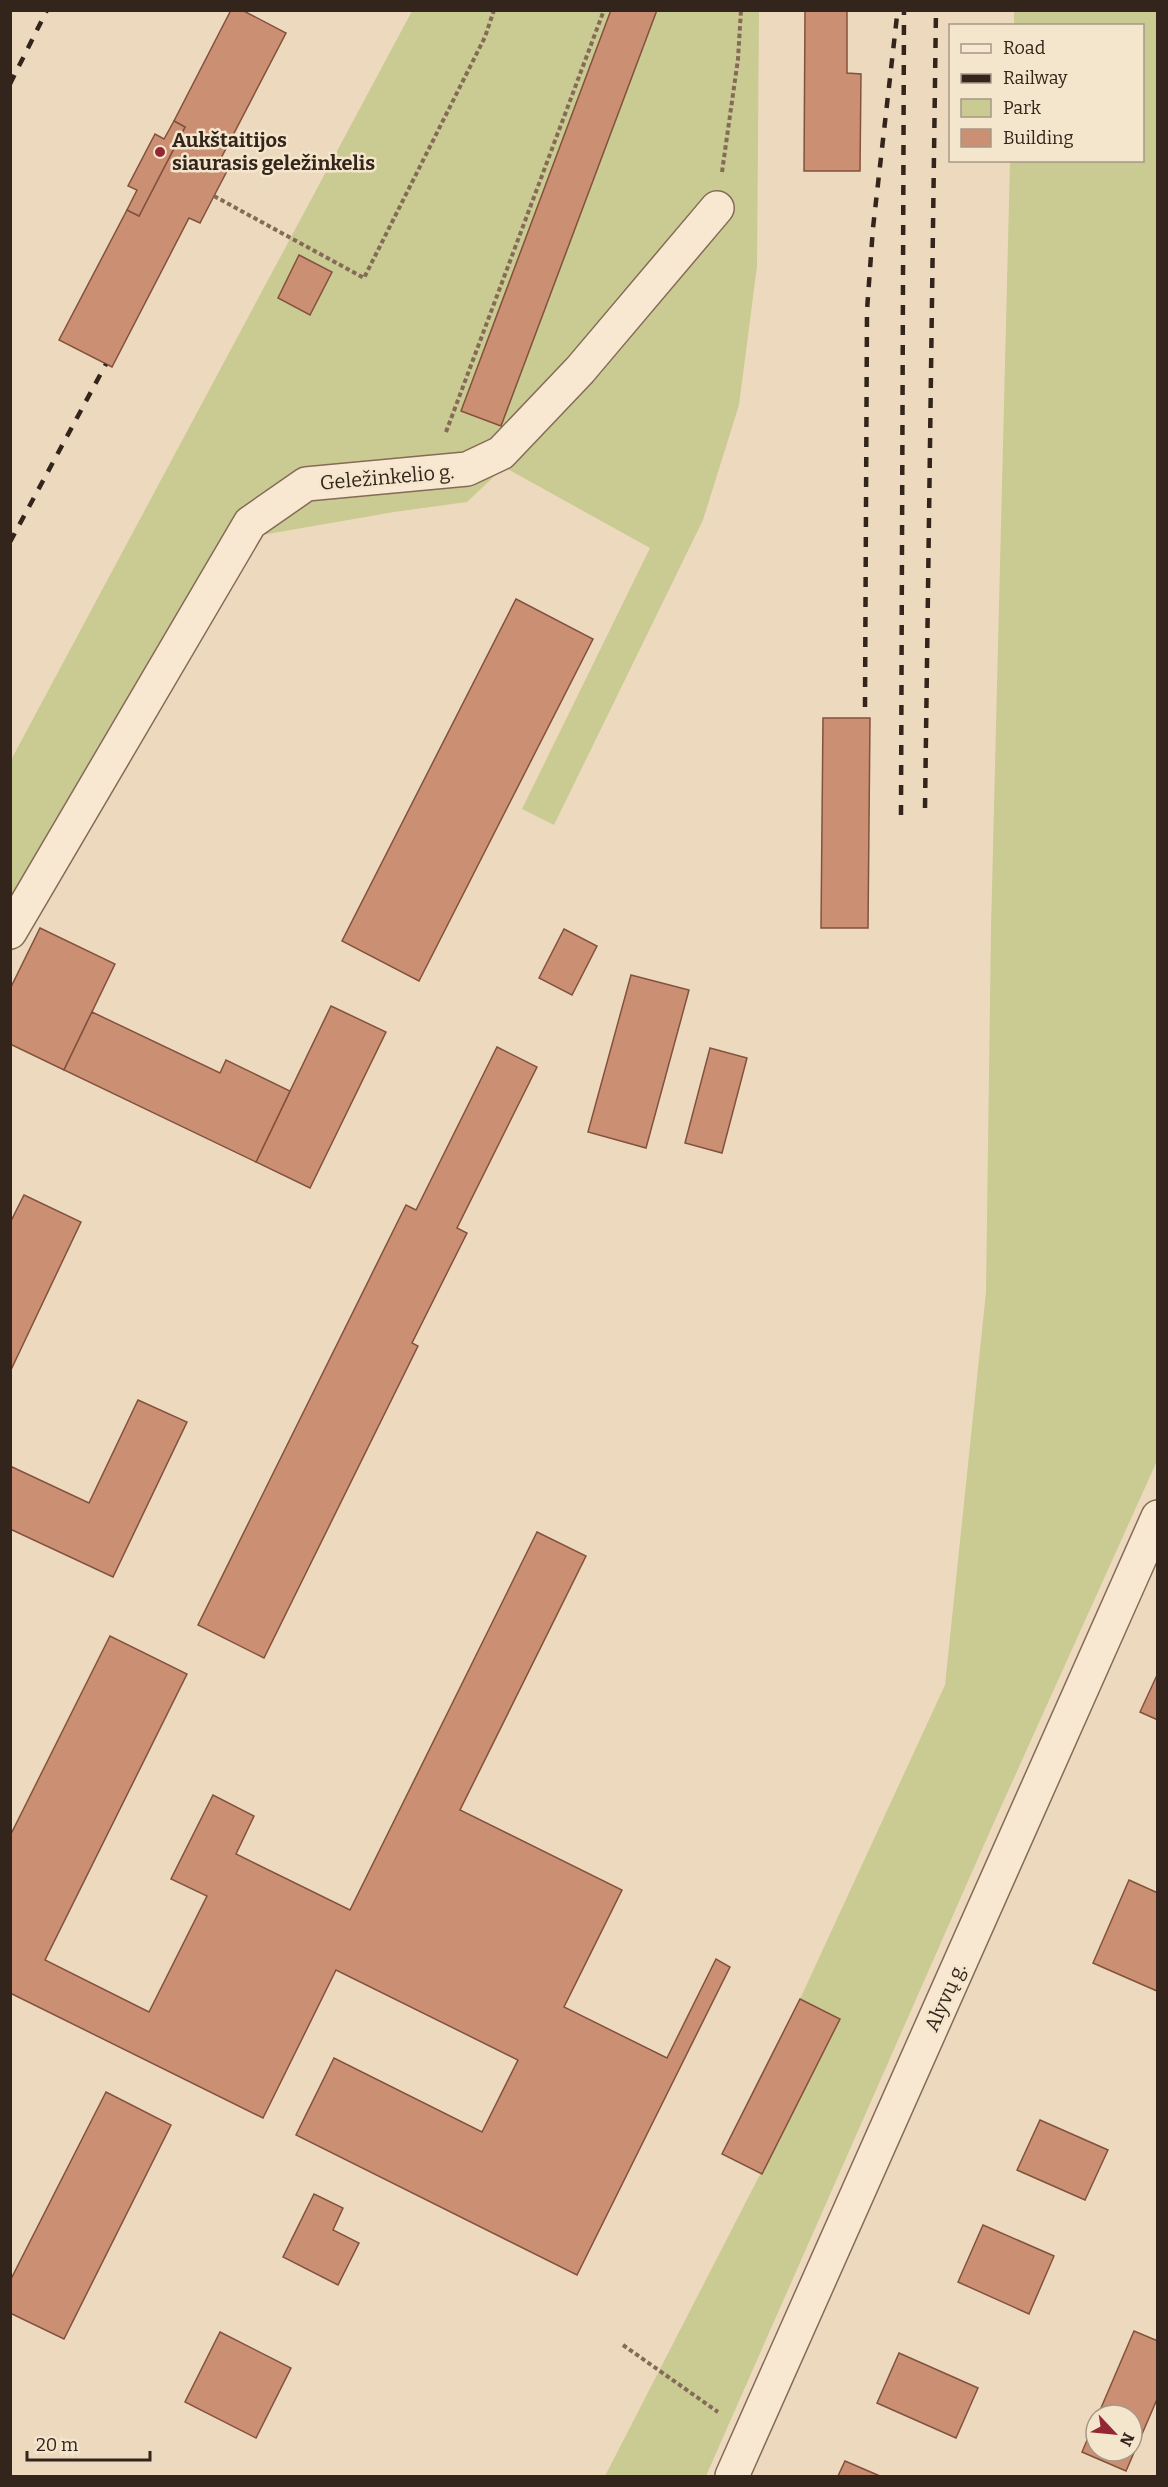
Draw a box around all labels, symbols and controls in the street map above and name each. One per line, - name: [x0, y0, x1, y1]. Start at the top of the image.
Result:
- legend: [949, 24, 1144, 162]
- text: Road: [1003, 37, 1046, 59]
- text: Railway: [1003, 67, 1068, 89]
- text: Park: [1003, 97, 1042, 119]
- text: Building: [1003, 127, 1074, 149]
- place label: Aukštaitijos siaurasis geležinkelis: [172, 128, 375, 175]
- marker: Aukštaitijos siaurasis geležinkelis: [153, 145, 167, 159]
- street label: Geležinkelio g.: [319, 459, 455, 495]
- street label: Alyvų g.: [919, 1959, 971, 2035]
- north arrow: [1084, 2403, 1144, 2463]
- scale bar: [27, 2424, 150, 2462]
- text: N: [1116, 2430, 1138, 2449]
- text: 20 m: [36, 2434, 78, 2456]

